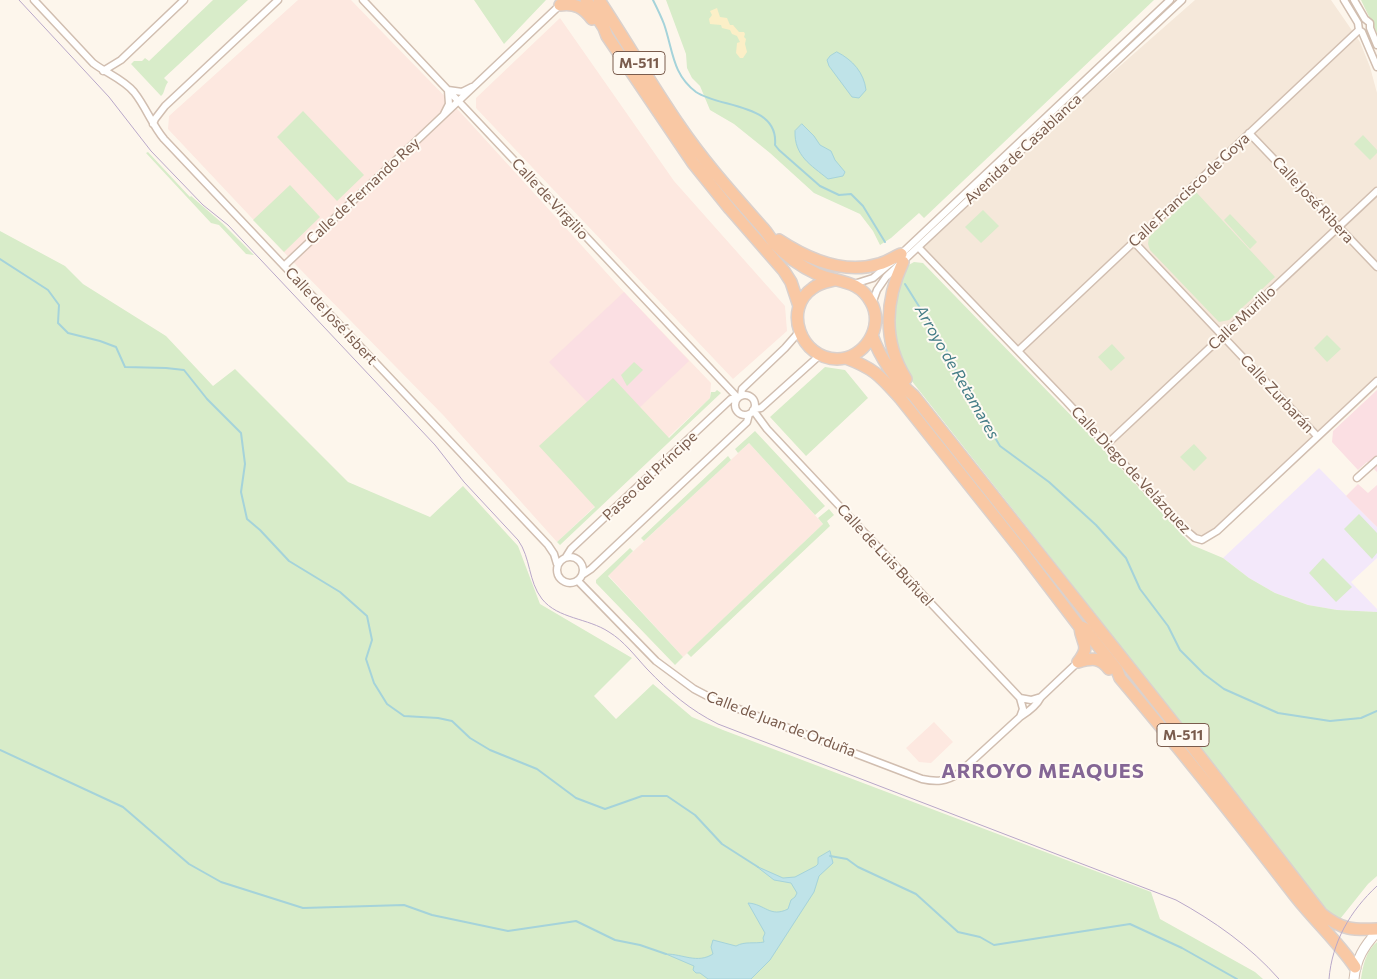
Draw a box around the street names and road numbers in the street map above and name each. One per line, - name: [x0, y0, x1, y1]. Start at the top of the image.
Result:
- road number: M-511: [613, 52, 665, 74]
- street label: Avenida de Casablanca: [961, 90, 1085, 208]
- street label: Calle Francisco de Goya: [1125, 129, 1253, 251]
- street label: Calle de Fernando Rey: [302, 134, 424, 248]
- street label: Calle José Ribera: [1268, 153, 1358, 247]
- street label: Calle de Virgilio: [508, 155, 592, 243]
- street label: Calle de José Isbert: [281, 264, 381, 368]
- street label: Calle Murillo: [1205, 282, 1279, 354]
- street label: Calle Zurbarán: [1236, 351, 1318, 437]
- street label: Calle Diego de Velázquez: [1067, 403, 1195, 537]
- street label: Paseo del Príncipe: [599, 427, 701, 525]
- street label: Calle de Luis Buñuel: [833, 500, 937, 610]
- street label: Calle de Juan de Orduña: [704, 687, 858, 761]
- road number: M-511: [1157, 724, 1209, 746]

